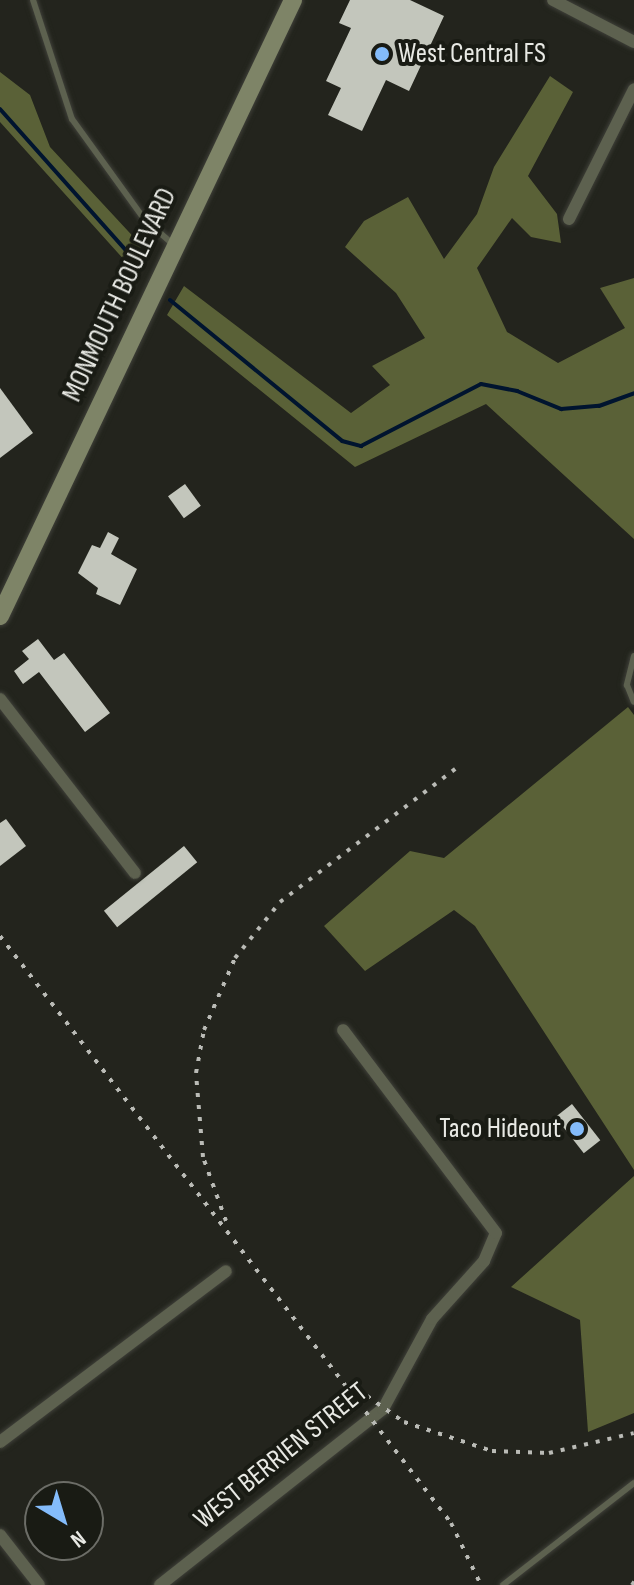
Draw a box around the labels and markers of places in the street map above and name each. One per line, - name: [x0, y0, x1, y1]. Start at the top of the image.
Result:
- place label: West Central FS: [398, 37, 546, 71]
- marker: West Central FS: [373, 45, 391, 63]
- place label: Taco Hideout: [439, 1112, 561, 1146]
- marker: Taco Hideout: [568, 1120, 586, 1138]

